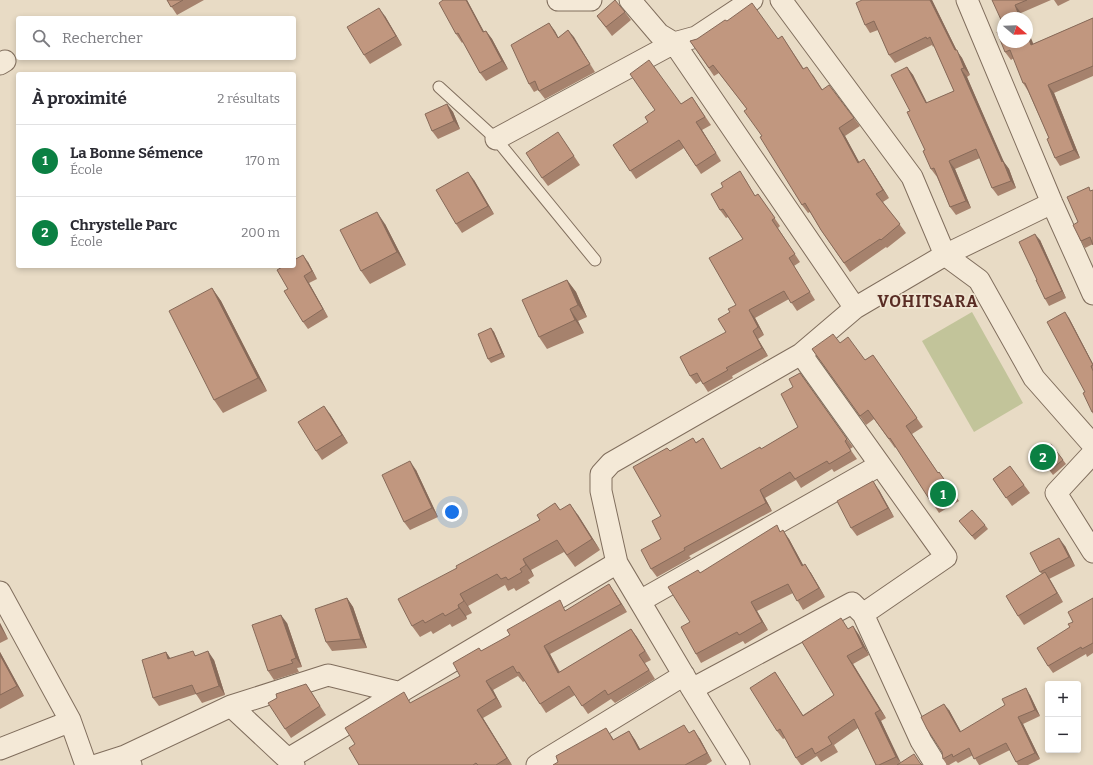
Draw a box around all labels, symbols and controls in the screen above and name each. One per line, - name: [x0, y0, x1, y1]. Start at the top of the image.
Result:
- north arrow: [997, 12, 1033, 48]
- search box: [16, 16, 296, 60]
- icon: search: [30, 27, 52, 49]
- text: Rechercher: [62, 29, 143, 47]
- text: À proximité: [32, 88, 127, 109]
- text: 2 résultats: [217, 91, 280, 106]
- text: La Bonne Sémence: [70, 144, 203, 162]
- text: 1: [42, 153, 48, 168]
- text: 170 m: [245, 153, 280, 168]
- text: École: [70, 162, 103, 177]
- text: Chrystelle Parc: [70, 216, 177, 234]
- text: 2: [41, 225, 49, 240]
- text: 200 m: [241, 225, 280, 240]
- text: École: [70, 234, 103, 249]
- district label: VOHITSARA: [877, 292, 979, 311]
- pin: 2: [1030, 442, 1056, 472]
- pin: 1: [930, 479, 956, 509]
- your location: [442, 502, 462, 522]
- map controls: [1045, 681, 1081, 753]
- button: +: [1045, 681, 1081, 717]
- button: −: [1045, 717, 1081, 753]

